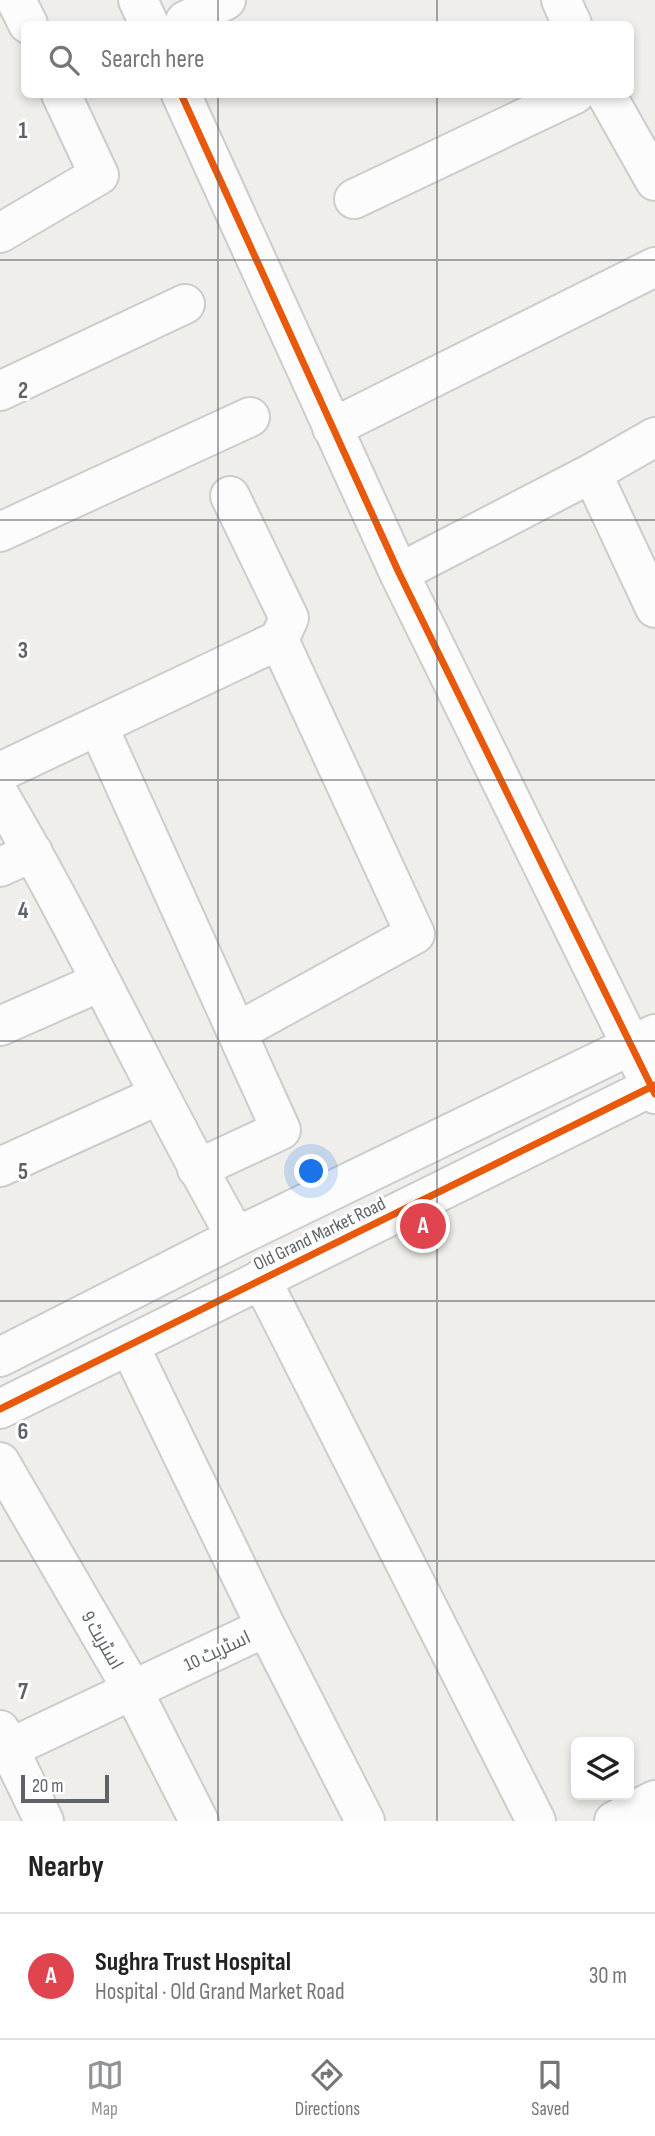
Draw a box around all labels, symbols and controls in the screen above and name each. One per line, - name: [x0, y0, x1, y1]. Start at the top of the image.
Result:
- search box: [21, 21, 634, 98]
- icon: search: [45, 41, 83, 79]
- text: Search here: [101, 44, 204, 75]
- text: 1: [18, 117, 28, 145]
- text: 2: [18, 377, 28, 405]
- text: 3: [18, 637, 28, 665]
- text: 4: [18, 897, 29, 925]
- your location: [294, 1154, 328, 1188]
- text: 5: [18, 1158, 28, 1186]
- street label: Old Grand Market Road: [250, 1192, 389, 1276]
- pin: A: [400, 1200, 446, 1252]
- text: 6: [18, 1418, 28, 1446]
- street label: اسٹریٹ 9: [76, 1607, 128, 1674]
- street label: اسٹریٹ 10: [181, 1626, 255, 1677]
- text: 7: [18, 1678, 28, 1706]
- map controls: [571, 1737, 634, 1800]
- button: layers: [571, 1737, 634, 1800]
- scale bar: [21, 1772, 108, 1804]
- text: 20 m: [32, 1775, 64, 1798]
- text: Nearby: [28, 1849, 104, 1885]
- text: Sughra Trust Hospital: [95, 1947, 291, 1978]
- text: A: [46, 1962, 56, 1990]
- text: 30 m: [589, 1962, 627, 1990]
- text: Hospital · Old Grand Market Road: [95, 1978, 344, 2006]
- tab: Map: [86, 2056, 124, 2121]
- tab: Directions: [295, 2056, 360, 2121]
- tab: Saved: [531, 2056, 569, 2121]

